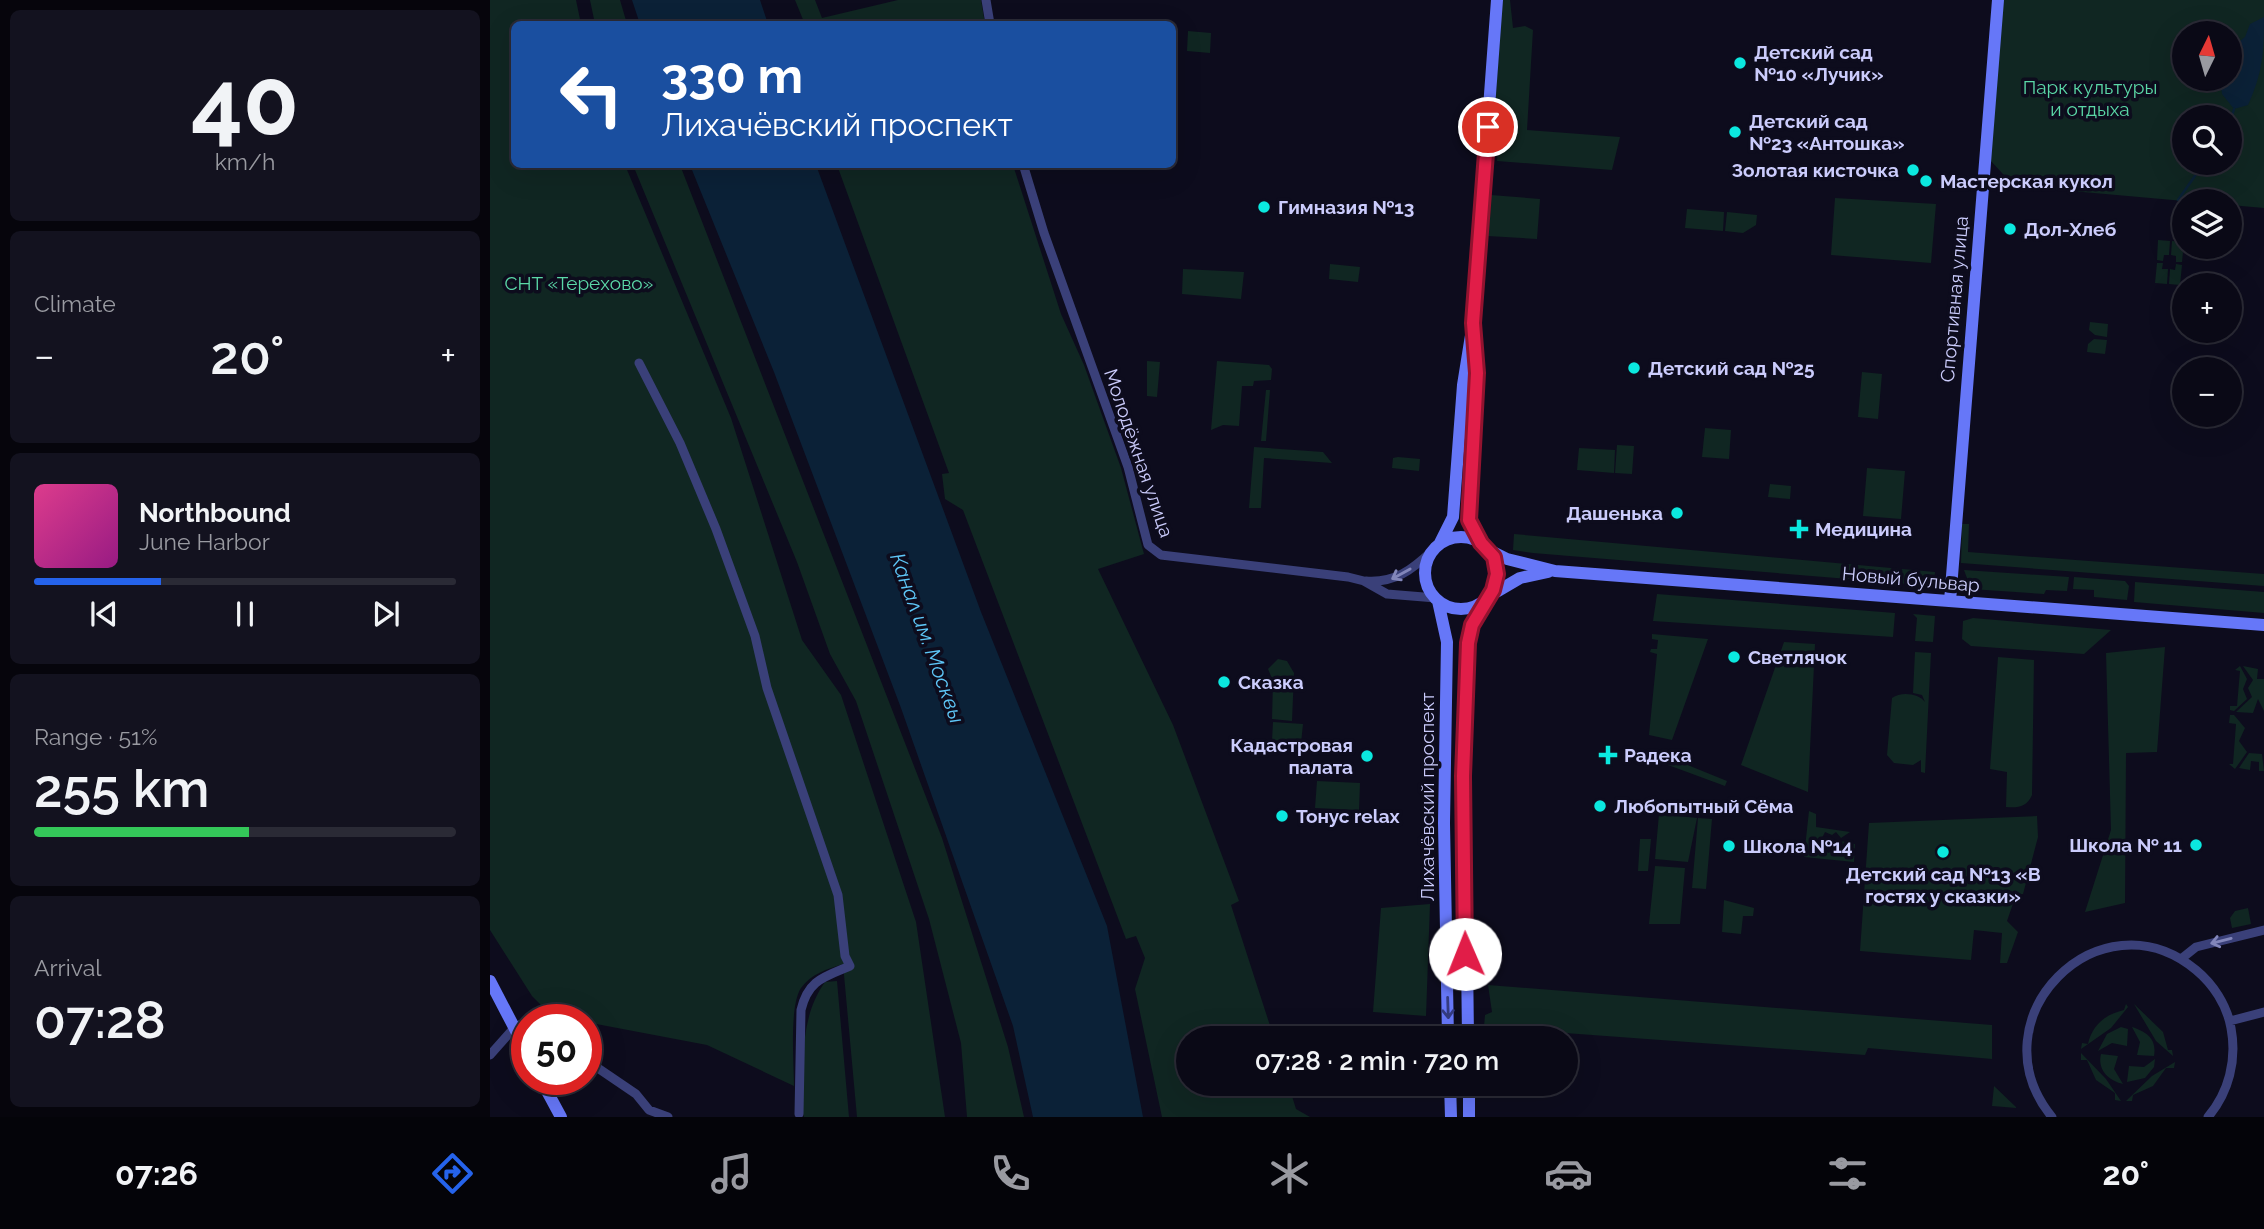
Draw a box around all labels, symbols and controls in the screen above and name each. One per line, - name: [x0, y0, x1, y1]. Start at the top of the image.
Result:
- north arrow: [2172, 21, 2242, 91]
- map controls: [2172, 21, 2242, 427]
- place label: Детский сад №10 «Лучик»: [1754, 41, 1884, 85]
- text: 330 m: [661, 47, 803, 104]
- text: 40: [191, 49, 299, 156]
- icon: left: [546, 49, 637, 140]
- marker: Детский сад №10 «Лучик»: [1732, 55, 1748, 71]
- park label: Парк культуры и отдыха: [2023, 76, 2157, 120]
- pin: [1458, 97, 1518, 157]
- button: search: [2172, 105, 2242, 175]
- text: Лихачёвский проспект: [661, 106, 1013, 143]
- icon: arrive: [1469, 108, 1507, 146]
- place label: Детский сад №23 «Антошка»: [1749, 110, 1905, 154]
- marker: Детский сад №23 «Антошка»: [1727, 124, 1743, 140]
- text: km/h: [215, 148, 275, 175]
- place label: Золотая кисточка: [1731, 159, 1899, 181]
- marker: Золотая кисточка: [1905, 162, 1921, 178]
- place label: Мастерская кукол: [1940, 170, 2113, 192]
- marker: Мастерская кукол: [1918, 173, 1934, 189]
- button: layers: [2172, 189, 2242, 259]
- place label: Гимназия №13: [1278, 196, 1414, 218]
- marker: Гимназия №13: [1256, 199, 1272, 215]
- street label: Спортивная улица: [1936, 215, 1972, 383]
- place label: Дол-Хлеб: [2024, 218, 2116, 240]
- marker: Дол-Хлеб: [2002, 221, 2018, 237]
- park label: СНТ «Терехово»: [505, 272, 654, 294]
- button: +: [2172, 273, 2242, 343]
- text: Climate: [34, 290, 116, 317]
- text: 20°: [210, 325, 284, 386]
- text: −: [34, 333, 54, 378]
- text: +: [440, 333, 456, 378]
- place label: Детский сад №25: [1648, 357, 1815, 379]
- button: −: [2172, 357, 2242, 427]
- marker: Детский сад №25: [1626, 360, 1642, 376]
- street label: Молодёжная улица: [1100, 366, 1178, 540]
- text: Northbound: [139, 498, 291, 528]
- place label: Дашенька: [1566, 502, 1663, 524]
- marker: Дашенька: [1669, 505, 1685, 521]
- place label: Медицина: [1815, 518, 1912, 540]
- marker: Медицина: [1789, 519, 1809, 539]
- text: June Harbor: [139, 528, 270, 555]
- water label: Канал им. Москвы: [885, 549, 970, 726]
- street label: Новый бульвар: [1841, 562, 1981, 596]
- one-way arrow: [1392, 567, 1412, 581]
- icon: previous: [85, 595, 123, 633]
- icon: pause: [226, 595, 264, 633]
- icon: next: [367, 595, 405, 633]
- place label: Светлячок: [1748, 646, 1848, 668]
- marker: Светлячок: [1726, 649, 1742, 665]
- place label: Сказка: [1238, 671, 1304, 693]
- marker: Сказка: [1216, 674, 1232, 690]
- street label: Лихачёвский проспект: [1416, 693, 1438, 901]
- text: Range · 51%: [34, 723, 157, 750]
- place label: Кадастровая палата: [1230, 734, 1353, 778]
- place label: Радека: [1624, 744, 1692, 766]
- marker: Радека: [1598, 745, 1618, 765]
- marker: Кадастровая палата: [1359, 748, 1375, 764]
- text: 255 km: [34, 758, 209, 819]
- place label: Любопытный Сёма: [1614, 795, 1794, 817]
- marker: Любопытный Сёма: [1592, 798, 1608, 814]
- place label: Тонус relax: [1296, 805, 1401, 827]
- marker: Тонус relax: [1274, 808, 1290, 824]
- place label: Школа № 11: [2069, 834, 2182, 856]
- place label: Школа №14: [1743, 835, 1853, 857]
- marker: Школа № 11: [2188, 837, 2204, 853]
- marker: Школа №14: [1721, 838, 1737, 854]
- marker: Детский сад №13 «В гостях у сказки»: [1935, 844, 1951, 860]
- place label: Детский сад №13 «В гостях у сказки»: [1845, 863, 2041, 907]
- position arrow: [1428, 917, 1502, 991]
- one-way arrow: [2210, 935, 2232, 948]
- text: Arrival: [34, 954, 101, 981]
- text: 07:28: [34, 989, 166, 1050]
- one-way arrow: [1441, 996, 1454, 1019]
- speed limit sign: 50: [511, 1004, 602, 1095]
- text: 07:28 · 2 min · 720 m: [1255, 1046, 1499, 1076]
- icon: directions: [428, 1149, 477, 1198]
- icon: music: [707, 1149, 756, 1198]
- icon: phone: [986, 1149, 1035, 1198]
- icon: climate: [1265, 1149, 1314, 1198]
- icon: car: [1544, 1149, 1593, 1198]
- icon: filters: [1823, 1149, 1872, 1198]
- text: 07:26: [115, 1155, 198, 1192]
- text: 20°: [2103, 1155, 2149, 1192]

